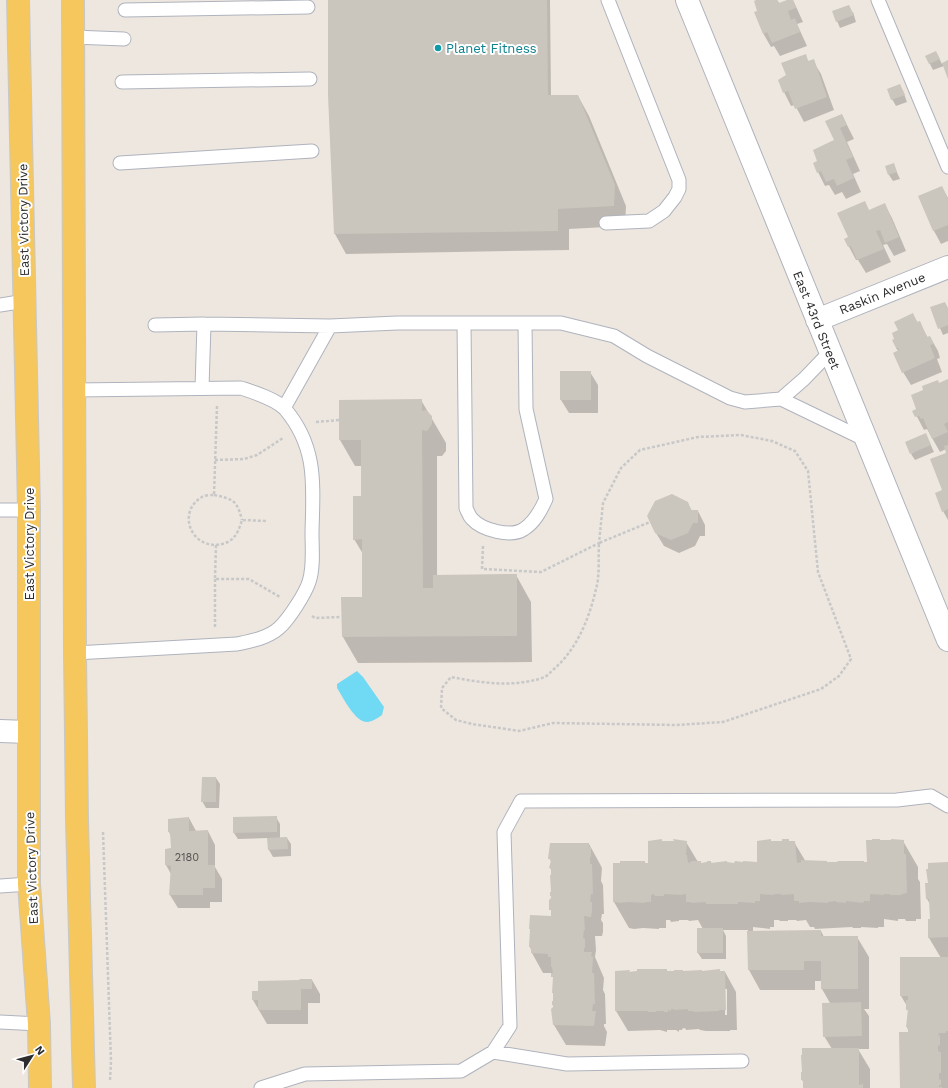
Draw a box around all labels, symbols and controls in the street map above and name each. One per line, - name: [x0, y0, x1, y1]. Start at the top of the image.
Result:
- place label: Planet Fitness: [446, 41, 537, 56]
- marker: Planet Fitness: [433, 43, 443, 53]
- street label: East Victory Drive: [15, 163, 32, 277]
- street label: East 43rd Street: [790, 269, 843, 372]
- street label: Raskin Avenue: [837, 269, 927, 318]
- street label: East Victory Drive: [22, 488, 37, 600]
- street label: East Victory Drive: [22, 811, 41, 925]
- house number: 2180: [175, 851, 199, 864]
- north arrow: [12, 1036, 52, 1076]
- text: N: [32, 1043, 47, 1058]

